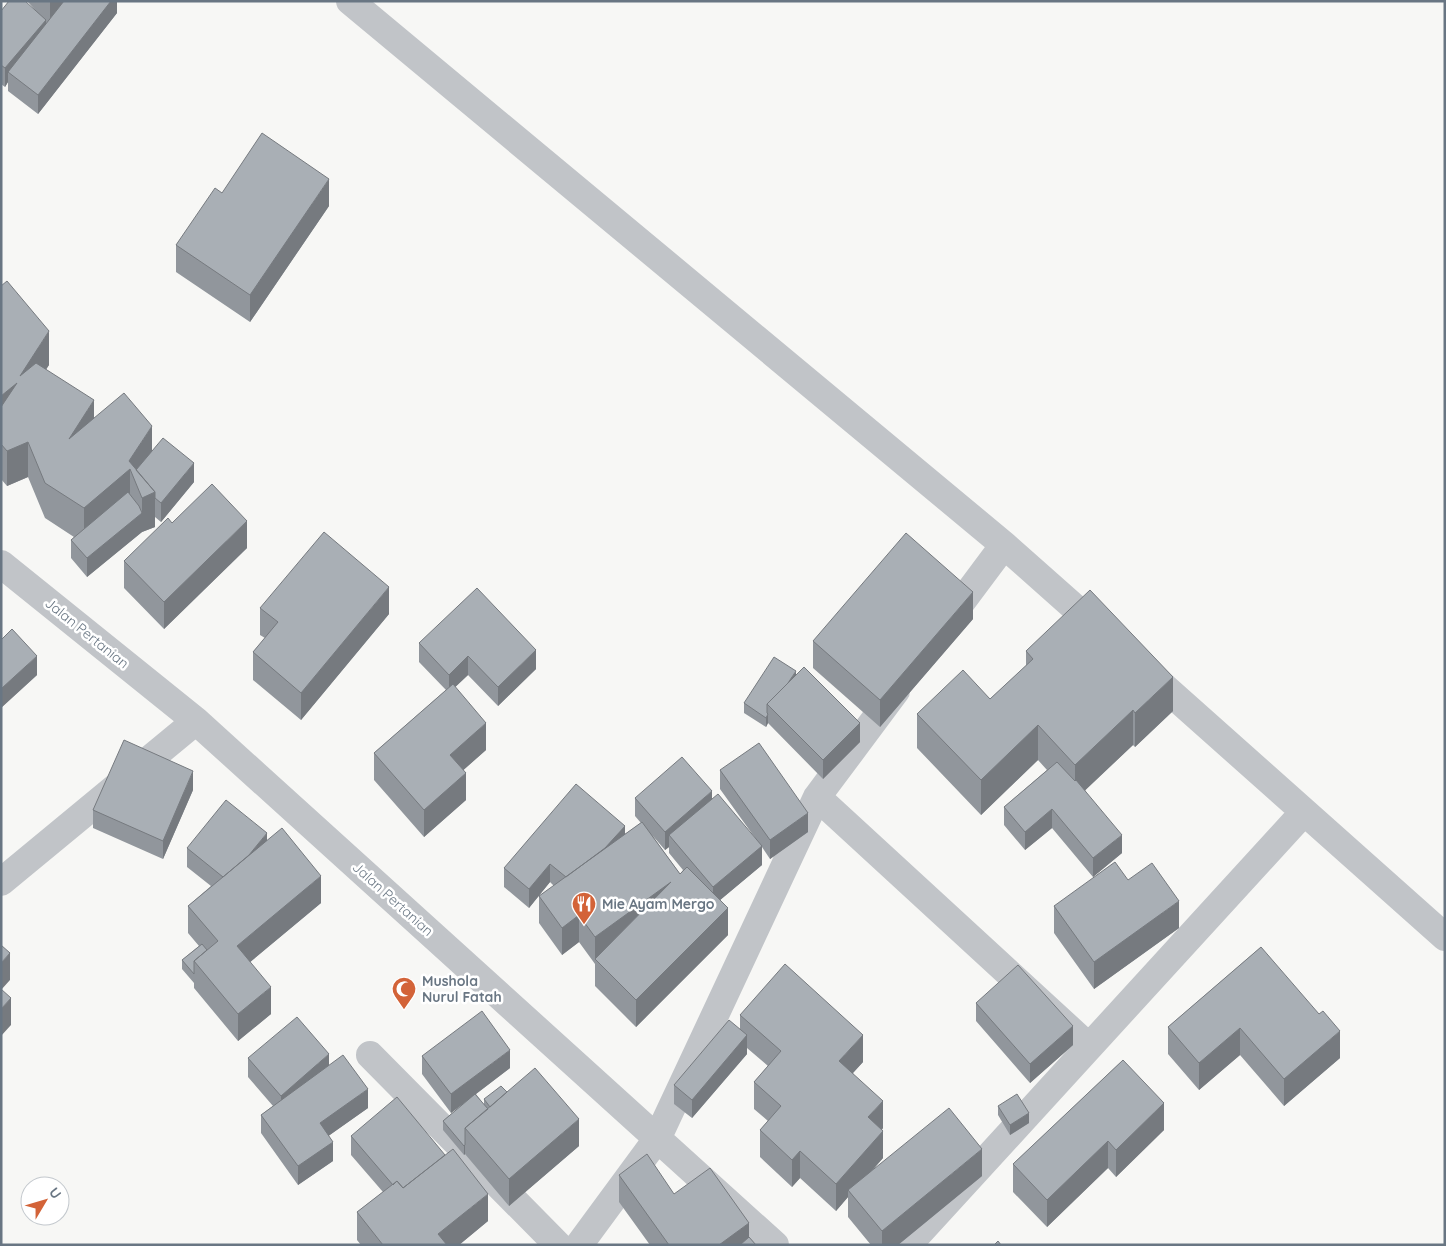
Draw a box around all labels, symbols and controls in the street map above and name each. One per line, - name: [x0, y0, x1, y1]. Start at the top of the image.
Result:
- street label: Jalan Pertanian: [42, 594, 132, 672]
- street label: Jalan Pertanian: [349, 858, 437, 940]
- restaurant icon: Mie Ayam Mergo: [571, 891, 597, 925]
- place label: Mie Ayam Mergo: [602, 895, 715, 913]
- place label: Mushola Nurul Fatah: [422, 972, 502, 1006]
- mosque icon: Mushola Nurul Fatah: [391, 976, 417, 1010]
- north arrow: [20, 1176, 70, 1226]
- text: U: [45, 1184, 65, 1202]

